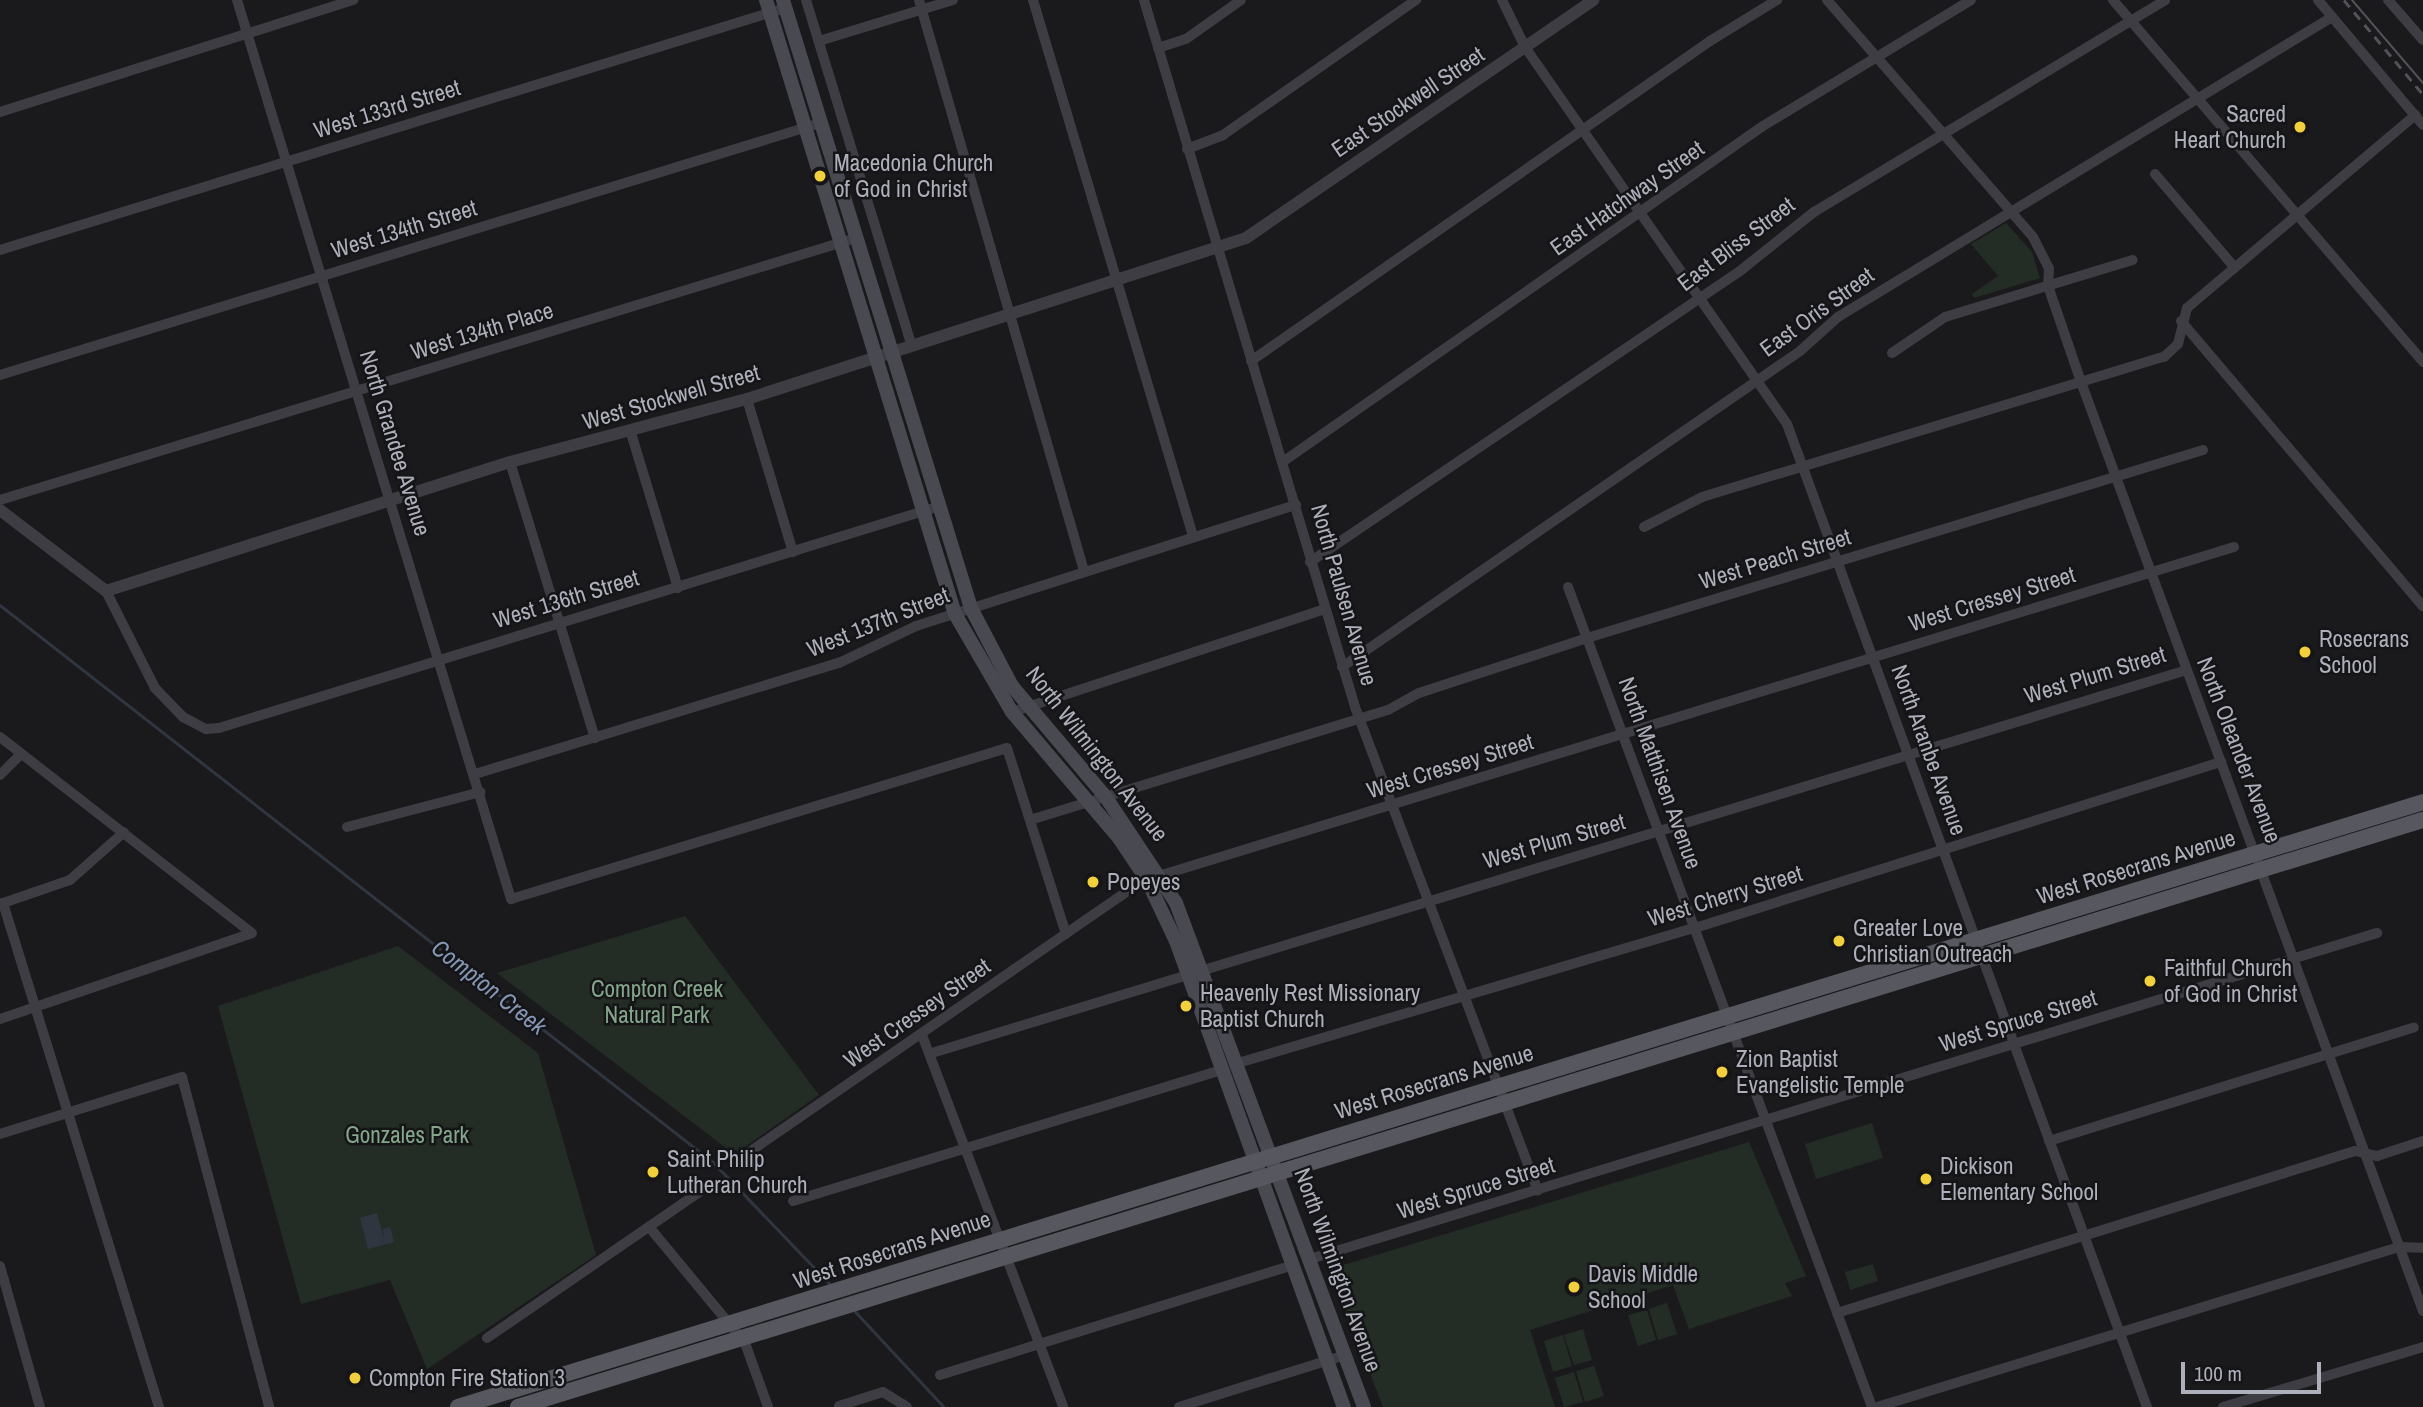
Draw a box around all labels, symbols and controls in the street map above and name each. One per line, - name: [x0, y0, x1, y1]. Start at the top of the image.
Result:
- street label: East Stockwell Street: [1326, 41, 1490, 163]
- street label: West 133rd Street: [310, 74, 464, 144]
- place label: Sacred Heart Church: [2174, 100, 2286, 154]
- marker: Sacred Heart Church: [2292, 119, 2308, 135]
- street label: East Hatchway Street: [1545, 135, 1709, 261]
- place label: Macedonia Church of God in Christ: [834, 149, 993, 203]
- marker: Macedonia Church of God in Christ: [812, 168, 828, 184]
- street label: East Bliss Street: [1672, 191, 1800, 297]
- street label: West 134th Street: [328, 194, 480, 264]
- street label: East Oris Street: [1755, 261, 1879, 363]
- street label: West 134th Place: [407, 296, 557, 366]
- street label: North Grandee Avenue: [353, 346, 437, 540]
- street label: West Stockwell Street: [579, 358, 763, 436]
- street label: North Paulsen Avenue: [1305, 501, 1383, 689]
- street label: West Peach Street: [1696, 523, 1854, 595]
- street label: West Cressey Street: [1905, 561, 2079, 637]
- street label: West 136th Street: [490, 564, 642, 634]
- street label: West 137th Street: [803, 581, 953, 663]
- place label: Rosecrans School: [2319, 625, 2409, 679]
- street label: West Plum Street: [2021, 640, 2169, 710]
- marker: Rosecrans School: [2297, 644, 2313, 660]
- street label: North Oleander Avenue: [2191, 653, 2287, 847]
- street label: North Aranbe Avenue: [1885, 660, 1973, 840]
- street label: North Wilmington Avenue: [1020, 661, 1174, 847]
- street label: North Matthisen Avenue: [1612, 673, 1708, 873]
- street label: West Cressey Street: [1363, 728, 1537, 804]
- street label: West Plum Street: [1480, 808, 1628, 874]
- street label: West Rosecrans Avenue: [2033, 824, 2239, 910]
- street label: West Cherry Street: [1644, 859, 1806, 933]
- place label: Popeyes: [1107, 868, 1180, 896]
- marker: Popeyes: [1085, 874, 1101, 890]
- place label: Greater Love Christian Outreach: [1853, 914, 2012, 968]
- water label: Compton Creek: [426, 933, 552, 1041]
- marker: Greater Love Christian Outreach: [1831, 933, 1847, 949]
- street label: West Cressey Street: [838, 952, 996, 1074]
- place label: Faithful Church of God in Christ: [2164, 954, 2297, 1008]
- marker: Faithful Church of God in Christ: [2142, 973, 2158, 989]
- park label: Compton Creek Natural Park: [591, 975, 723, 1029]
- place label: Heavenly Rest Missionary Baptist Church: [1200, 979, 1420, 1033]
- street label: West Spruce Street: [1936, 984, 2100, 1058]
- marker: Heavenly Rest Missionary Baptist Church: [1178, 998, 1194, 1014]
- street label: West Rosecrans Avenue: [1331, 1039, 1537, 1125]
- place label: Zion Baptist Evangelistic Temple: [1736, 1045, 1905, 1099]
- marker: Zion Baptist Evangelistic Temple: [1714, 1064, 1730, 1080]
- park label: Gonzales Park: [345, 1121, 469, 1149]
- place label: Saint Philip Lutheran Church: [667, 1145, 807, 1199]
- street label: West Spruce Street: [1394, 1151, 1558, 1225]
- place label: Dickison Elementary School: [1940, 1152, 2098, 1206]
- marker: Saint Philip Lutheran Church: [645, 1164, 661, 1180]
- street label: North Wilmington Avenue: [1288, 1164, 1388, 1376]
- marker: Dickison Elementary School: [1918, 1171, 1934, 1187]
- street label: West Rosecrans Avenue: [789, 1205, 995, 1295]
- place label: Davis Middle School: [1588, 1260, 1698, 1314]
- marker: Davis Middle School: [1566, 1279, 1582, 1295]
- scale bar: [2185, 1348, 2325, 1392]
- text: 100 m: [2194, 1359, 2242, 1388]
- place label: Compton Fire Station 3: [369, 1364, 565, 1392]
- marker: Compton Fire Station 3: [347, 1370, 363, 1386]

